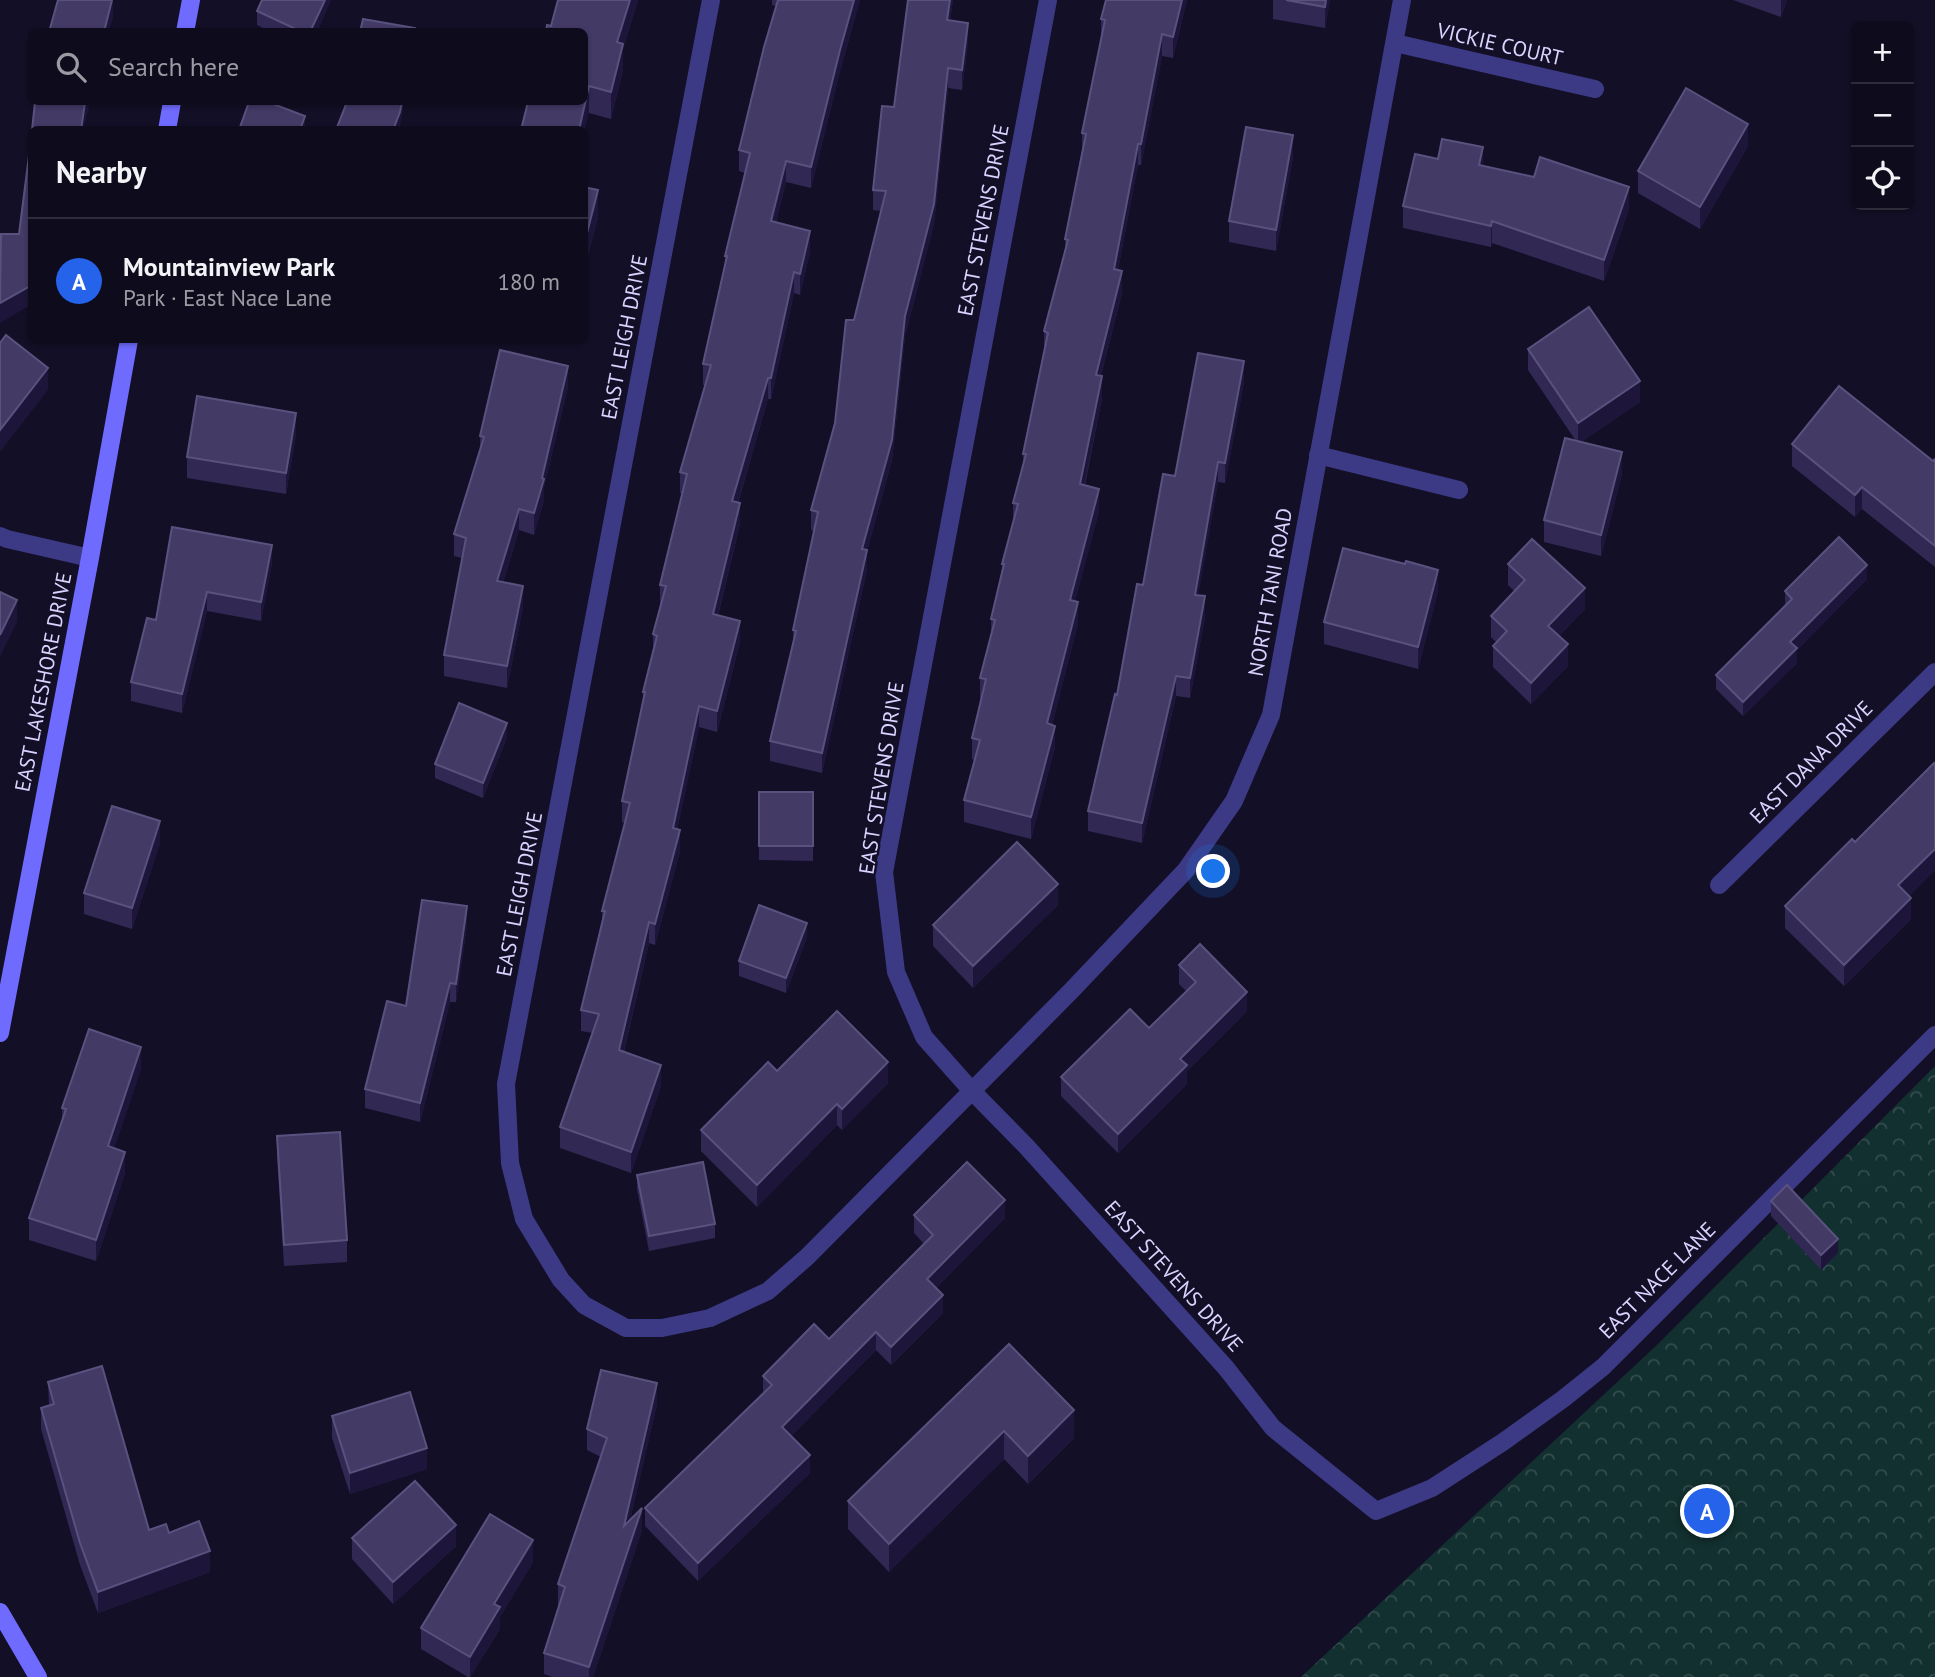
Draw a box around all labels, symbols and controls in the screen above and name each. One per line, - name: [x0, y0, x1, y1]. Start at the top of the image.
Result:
- street label: VICKIE COURT: [1434, 16, 1566, 72]
- map controls: [1851, 21, 1914, 210]
- button: +: [1851, 21, 1914, 84]
- search box: [28, 28, 588, 105]
- icon: search: [52, 48, 90, 86]
- text: Search here: [108, 50, 239, 83]
- button: −: [1851, 84, 1914, 147]
- street label: EAST STEVENS DRIVE: [951, 122, 1015, 318]
- button: locate: [1851, 147, 1914, 210]
- text: Nearby: [56, 152, 146, 191]
- text: Mountainview Park: [123, 250, 335, 283]
- street label: EAST LEIGH DRIVE: [595, 252, 653, 422]
- text: A: [72, 267, 86, 296]
- text: 180 m: [498, 267, 560, 296]
- text: Park · East Nace Lane: [123, 283, 332, 312]
- street label: NORTH TANI ROAD: [1242, 506, 1298, 678]
- street label: EAST LAKESHORE DRIVE: [8, 570, 78, 794]
- street label: EAST STEVENS DRIVE: [852, 680, 910, 876]
- street label: EAST DANA DRIVE: [1744, 695, 1878, 829]
- street label: EAST LEIGH DRIVE: [490, 809, 548, 979]
- your location: [1196, 854, 1230, 888]
- street label: EAST STEVENS DRIVE: [1099, 1195, 1249, 1357]
- street label: EAST NACE LANE: [1593, 1216, 1721, 1344]
- pin: A: [1684, 1485, 1730, 1537]

